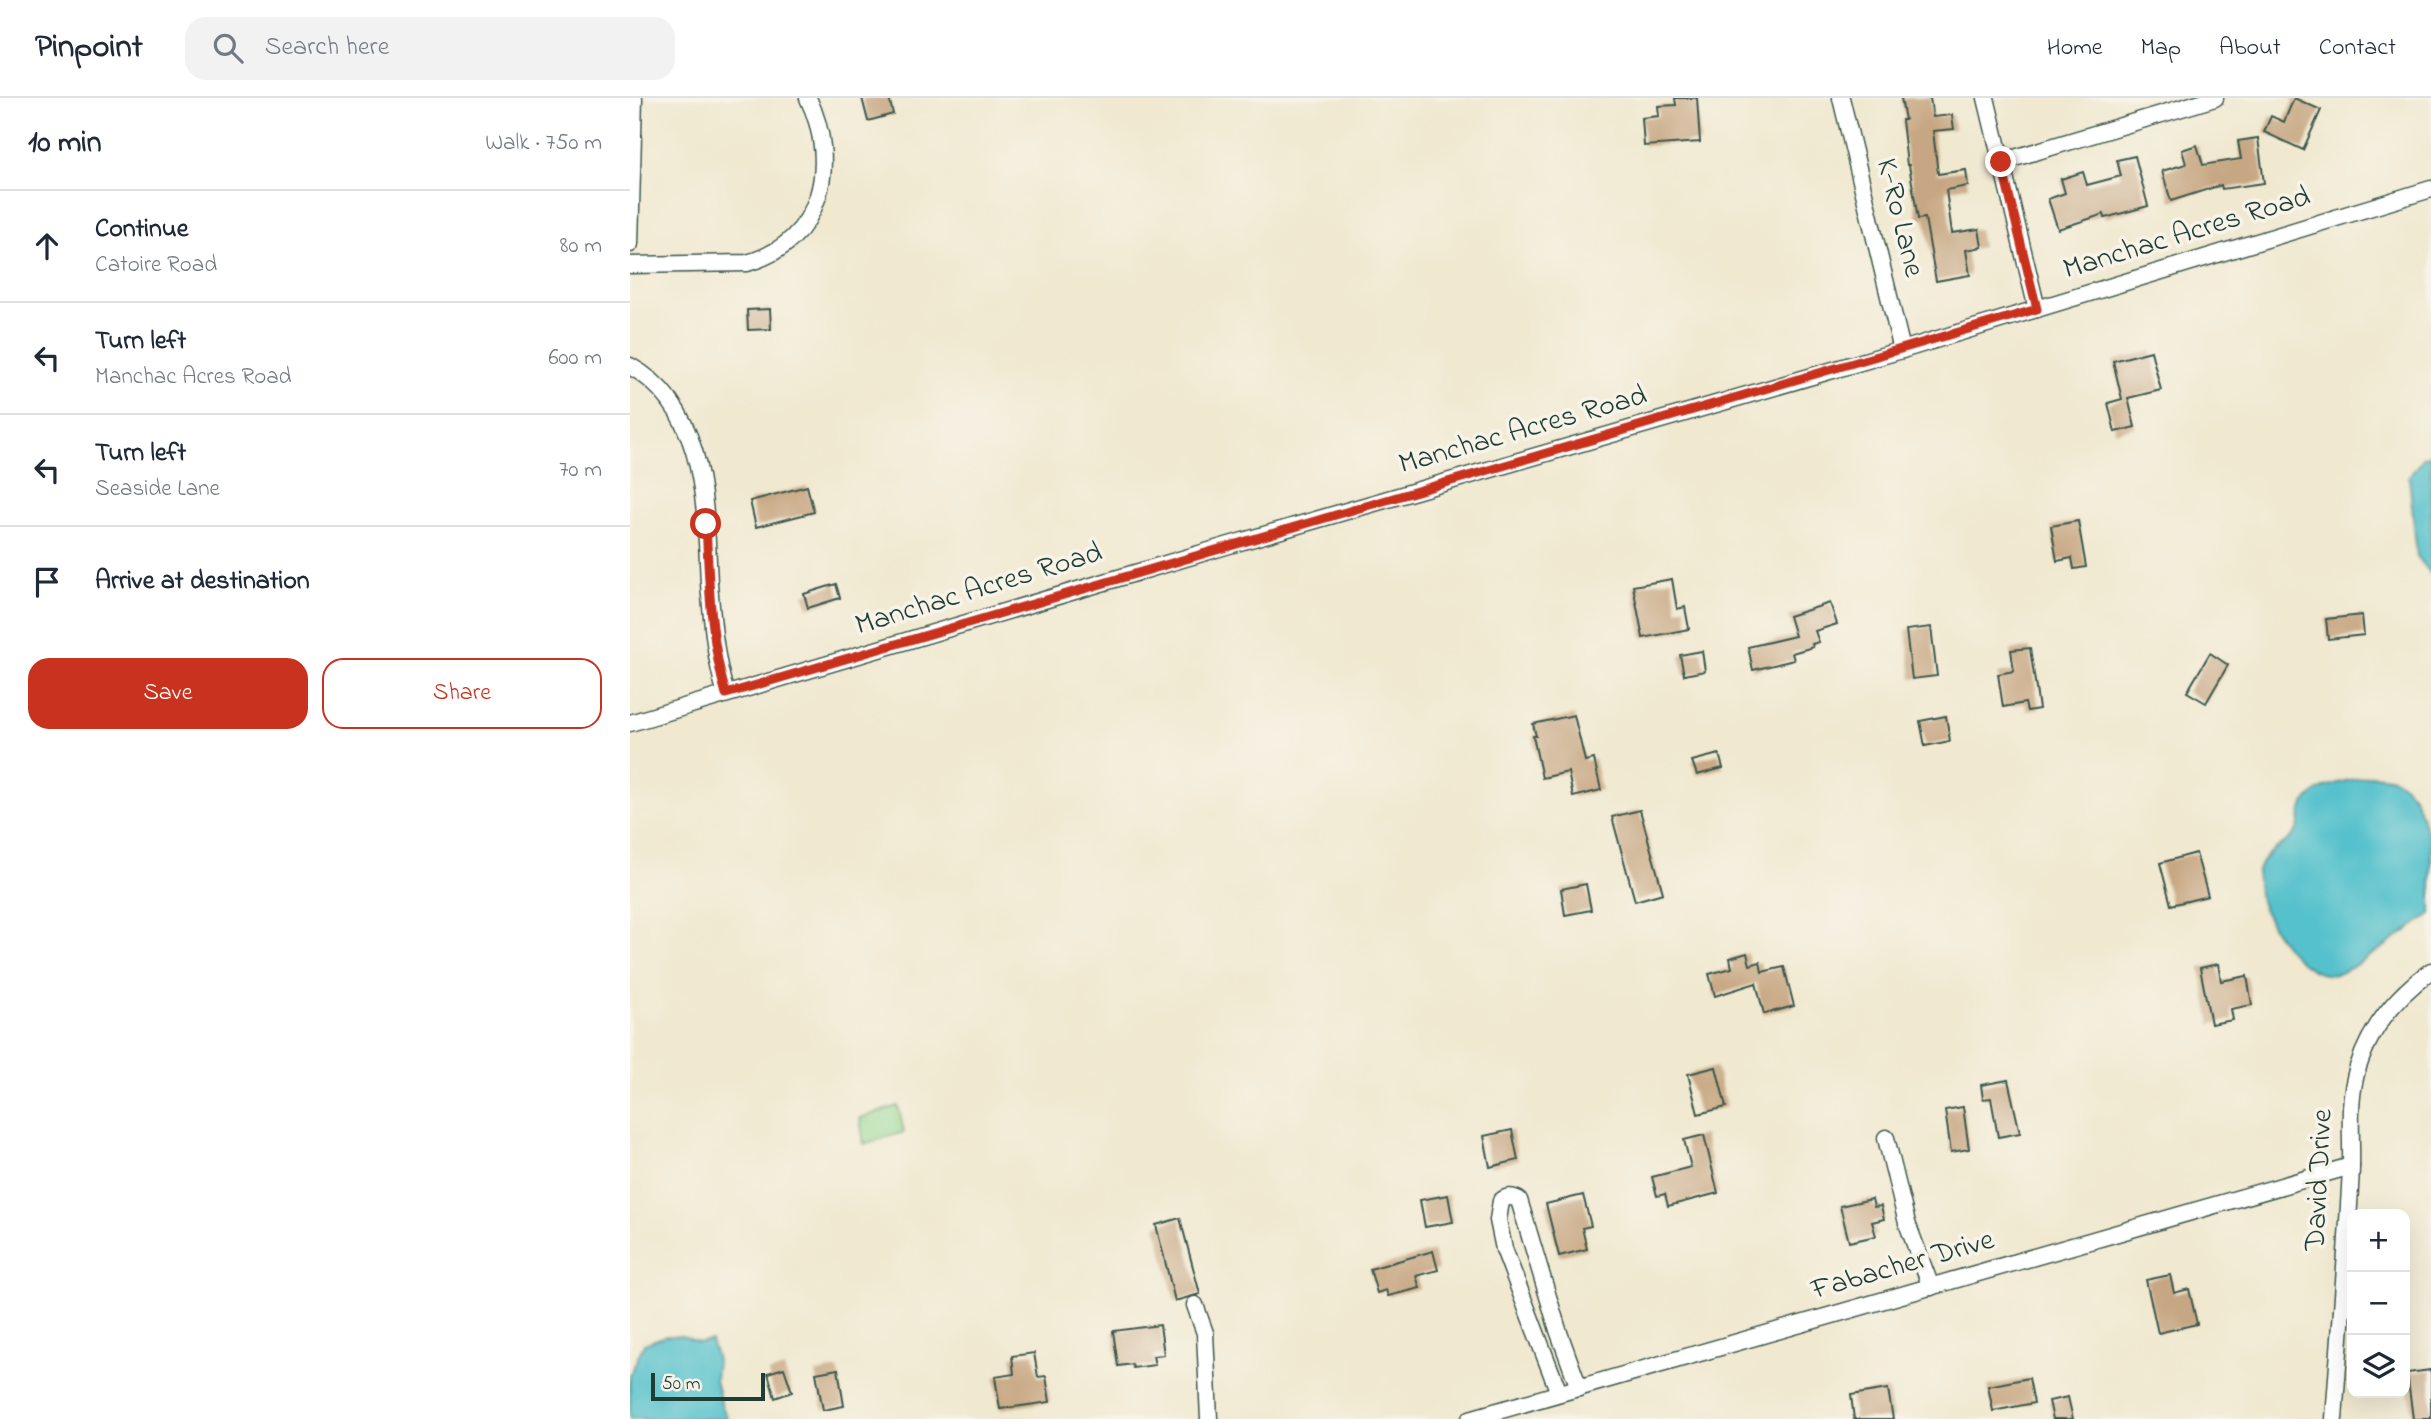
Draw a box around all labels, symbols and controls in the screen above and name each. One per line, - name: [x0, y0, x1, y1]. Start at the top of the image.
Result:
- search box: [185, 17, 675, 80]
- text: Pinpoint: [35, 24, 143, 72]
- icon: search: [209, 29, 247, 67]
- text: Search here: [265, 29, 389, 67]
- text: Home: [2047, 31, 2103, 66]
- text: Map: [2141, 31, 2181, 66]
- text: About: [2219, 31, 2281, 66]
- text: Contact: [2319, 31, 2396, 66]
- text: 10 min: [28, 122, 101, 166]
- text: Walk · 750 m: [485, 127, 602, 160]
- route end: [1985, 146, 2016, 177]
- street label: K-Ro Lane: [1863, 154, 1935, 283]
- street label: Manchac Acres Road: [2058, 175, 2316, 293]
- text: Continue: [95, 211, 188, 249]
- icon: ahead: [28, 227, 66, 265]
- text: 80 m: [560, 230, 602, 263]
- text: Catoire Road: [95, 249, 217, 282]
- text: Turn left: [95, 323, 186, 361]
- icon: left: [28, 339, 66, 377]
- text: 600 m: [548, 342, 602, 375]
- text: Manchac Acres Road: [95, 361, 292, 394]
- street label: Manchac Acres Road: [1394, 374, 1652, 487]
- text: Turn left: [95, 435, 186, 473]
- icon: left: [28, 451, 66, 489]
- text: 70 m: [559, 454, 602, 487]
- text: Seaside Lane: [95, 473, 220, 506]
- route start: [690, 508, 721, 539]
- street label: Manchac Acres Road: [850, 531, 1108, 649]
- icon: arrive: [28, 563, 66, 601]
- text: Arrive at destination: [95, 563, 310, 601]
- button: Save: [28, 658, 308, 729]
- button: Share: [322, 658, 602, 729]
- street label: David Drive: [2294, 1107, 2346, 1253]
- map controls: [2347, 1209, 2410, 1398]
- button: +: [2347, 1209, 2410, 1272]
- street label: Fabacher Drive: [1806, 1219, 2000, 1313]
- button: −: [2347, 1272, 2410, 1335]
- button: layers: [2347, 1335, 2410, 1398]
- scale bar: [651, 1370, 765, 1402]
- text: 50 m: [662, 1371, 701, 1398]

